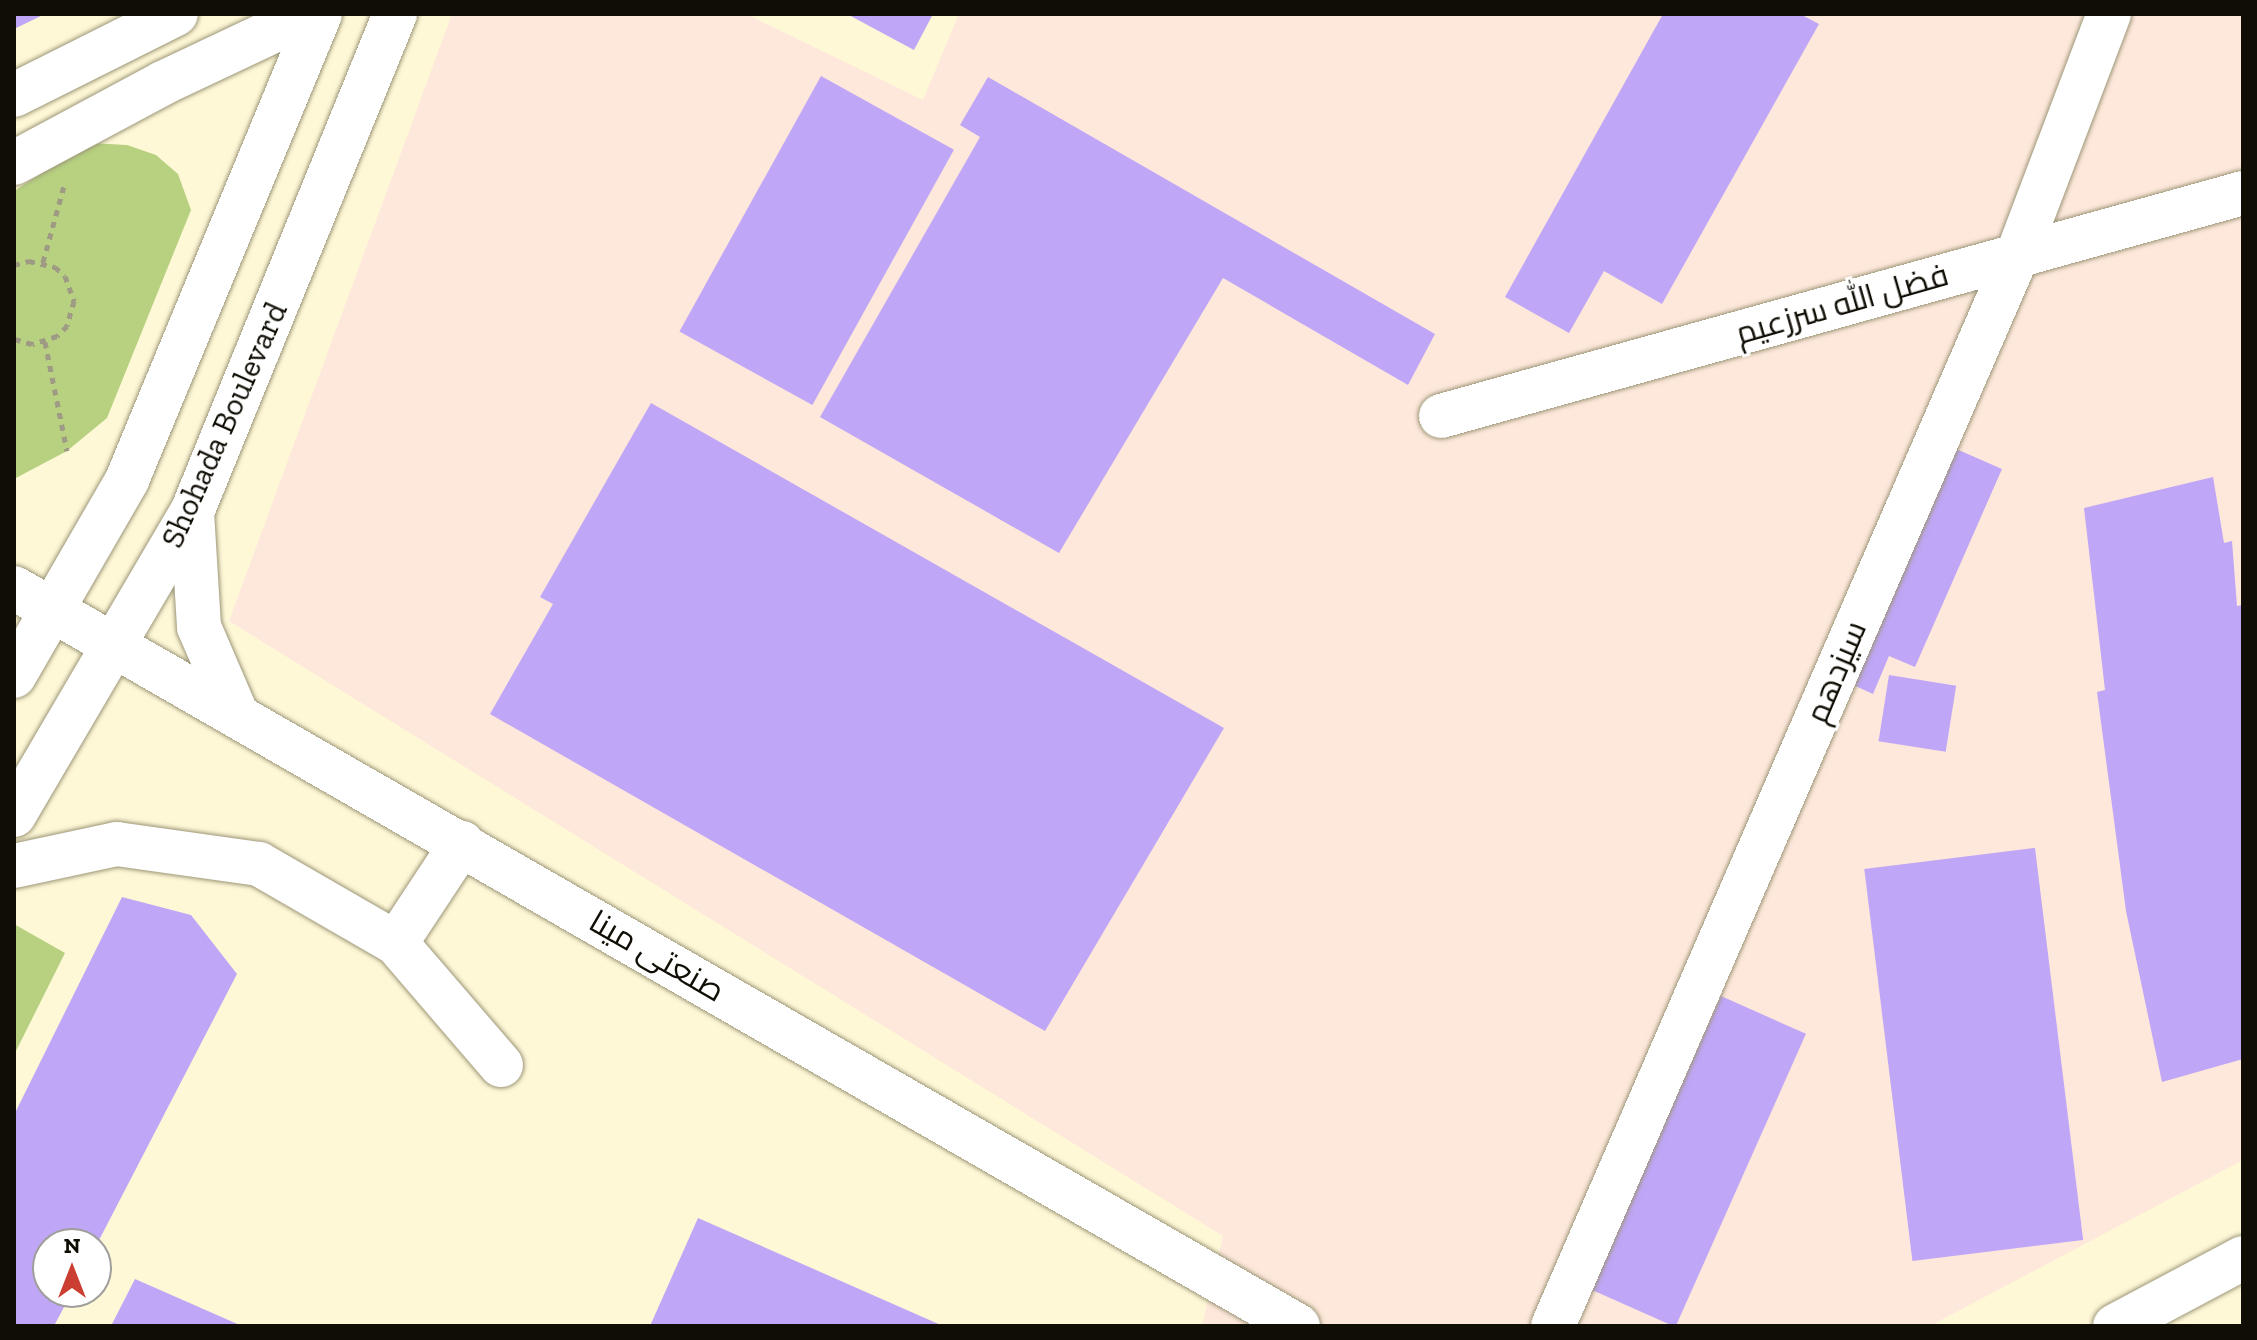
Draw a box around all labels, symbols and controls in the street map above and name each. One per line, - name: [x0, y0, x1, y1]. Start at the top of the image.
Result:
- street label: فضل الله سرزعیم: [1731, 255, 1953, 353]
- street label: Shohada Boulevard: [153, 296, 295, 554]
- street label: سیزدهم: [1797, 615, 1875, 729]
- street label: صنعتی مینا: [583, 902, 731, 1010]
- north arrow: [32, 1228, 112, 1308]
- text: N: [64, 1232, 80, 1259]

